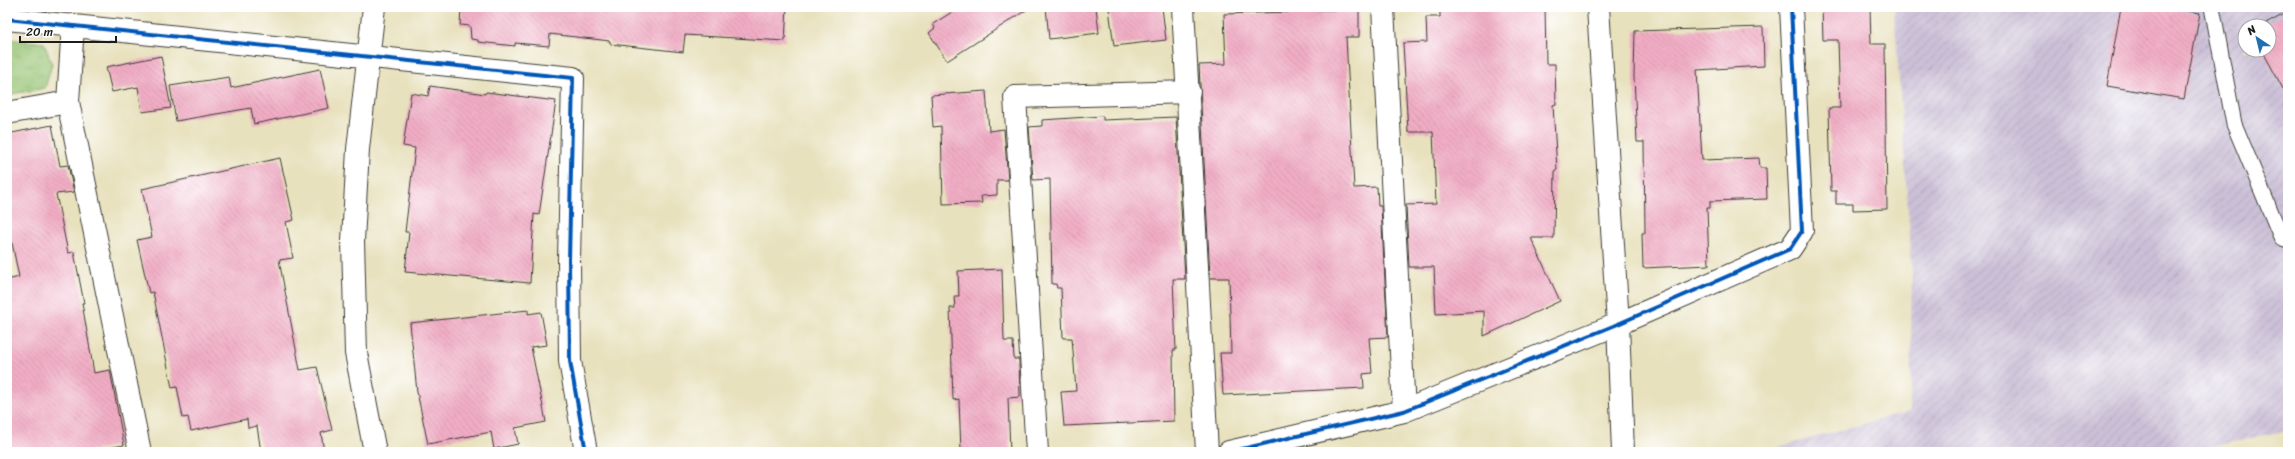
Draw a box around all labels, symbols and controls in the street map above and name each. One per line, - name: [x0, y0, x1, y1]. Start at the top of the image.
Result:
- scale bar: [20, 18, 116, 44]
- north arrow: [2237, 18, 2277, 58]
- text: N: [2242, 20, 2260, 41]
- text: 20 m: [26, 21, 53, 43]

